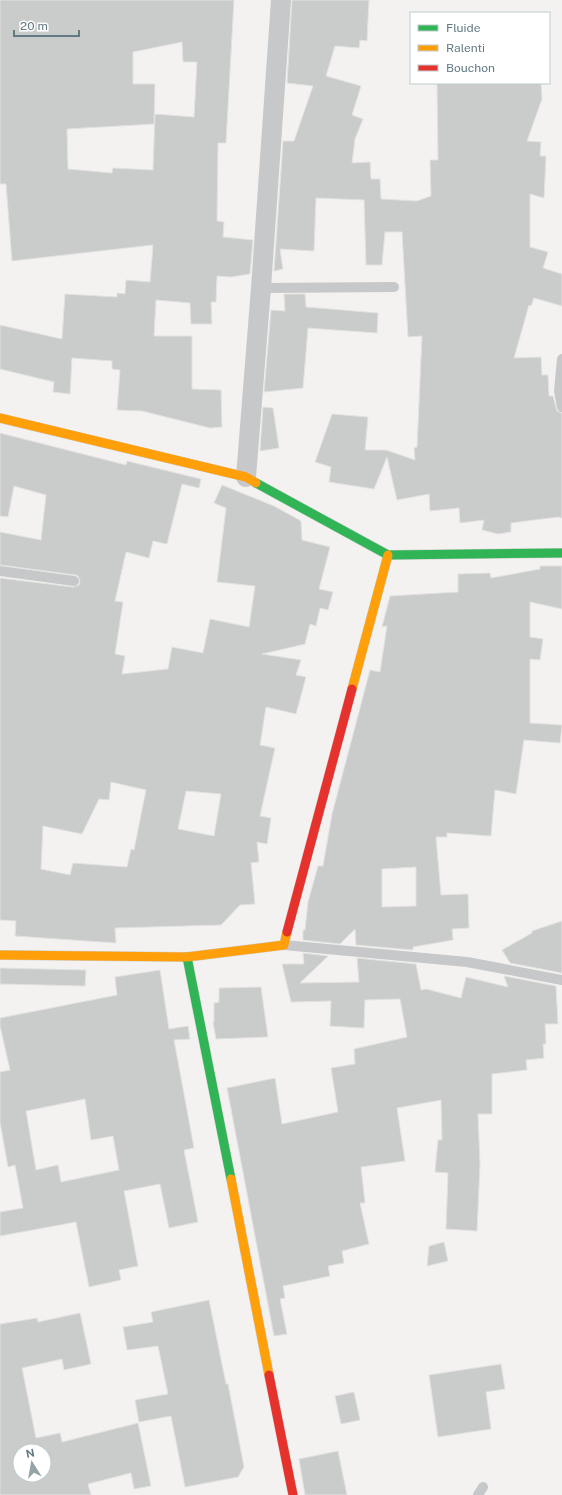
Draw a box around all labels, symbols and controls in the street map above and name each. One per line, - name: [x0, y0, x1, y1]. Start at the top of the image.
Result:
- scale bar: [14, 12, 79, 38]
- legend: [410, 12, 550, 84]
- text: 20 m: [20, 19, 48, 33]
- text: Fluide: [446, 21, 481, 35]
- text: Ralenti: [446, 41, 485, 55]
- text: Bouchon: [446, 61, 495, 75]
- north arrow: [12, 1443, 52, 1483]
- text: N: [25, 1446, 35, 1460]

